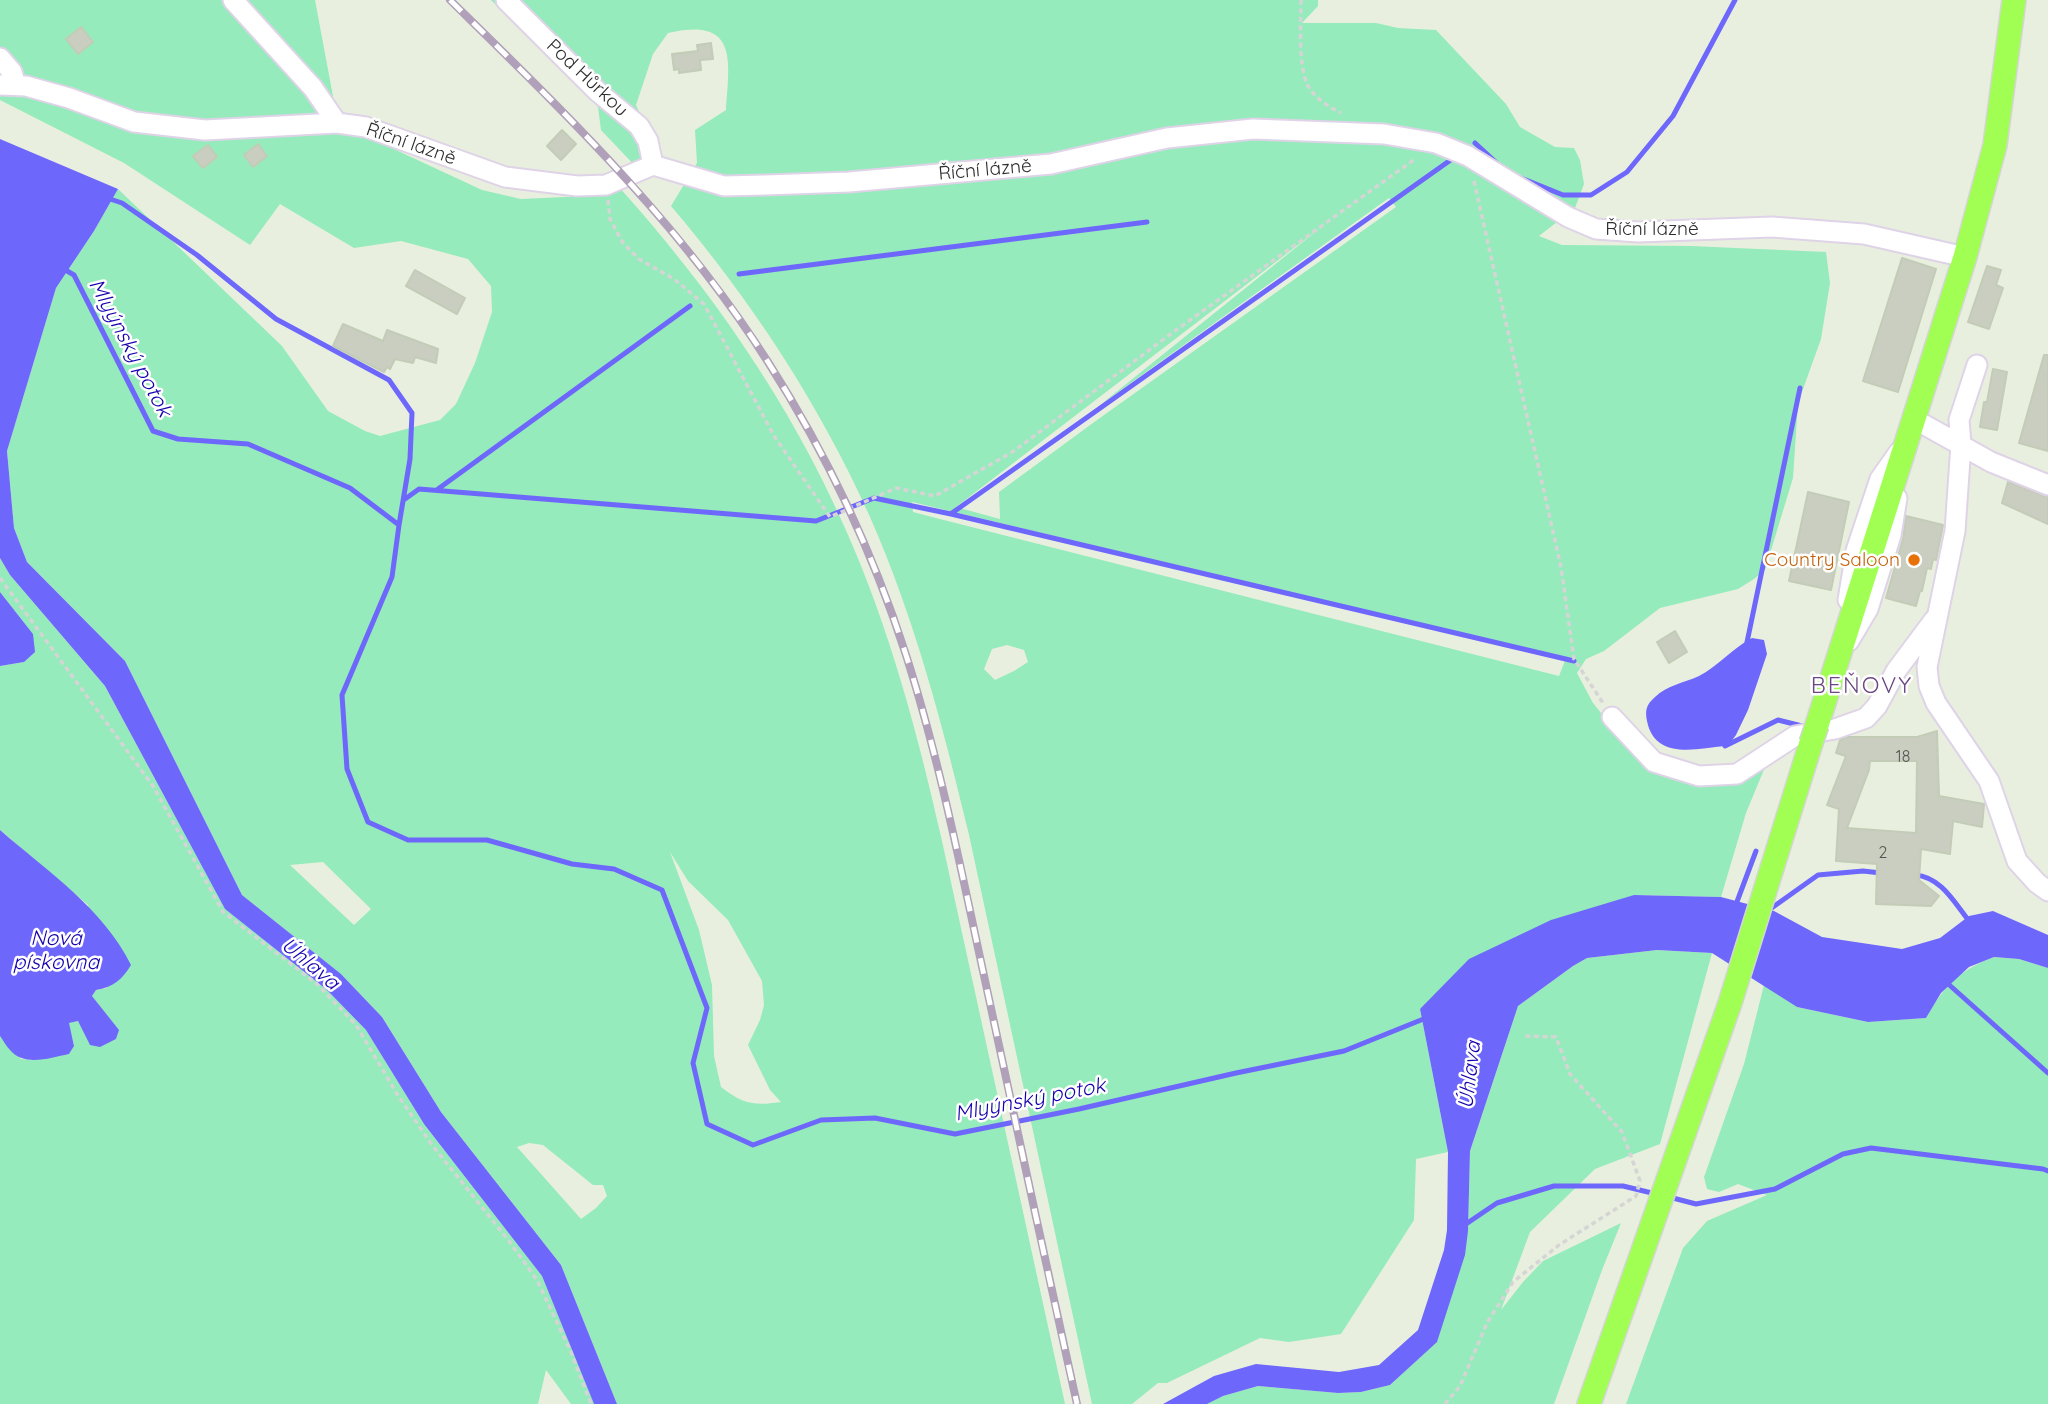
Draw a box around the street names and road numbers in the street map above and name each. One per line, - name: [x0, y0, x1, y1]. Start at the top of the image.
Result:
- street label: Pod Hůrkou: [542, 34, 632, 122]
- street label: Říční lázně: [363, 118, 459, 170]
- street label: Říční lázně: [937, 155, 1033, 185]
- street label: Říční lázně: [1605, 218, 1699, 240]

